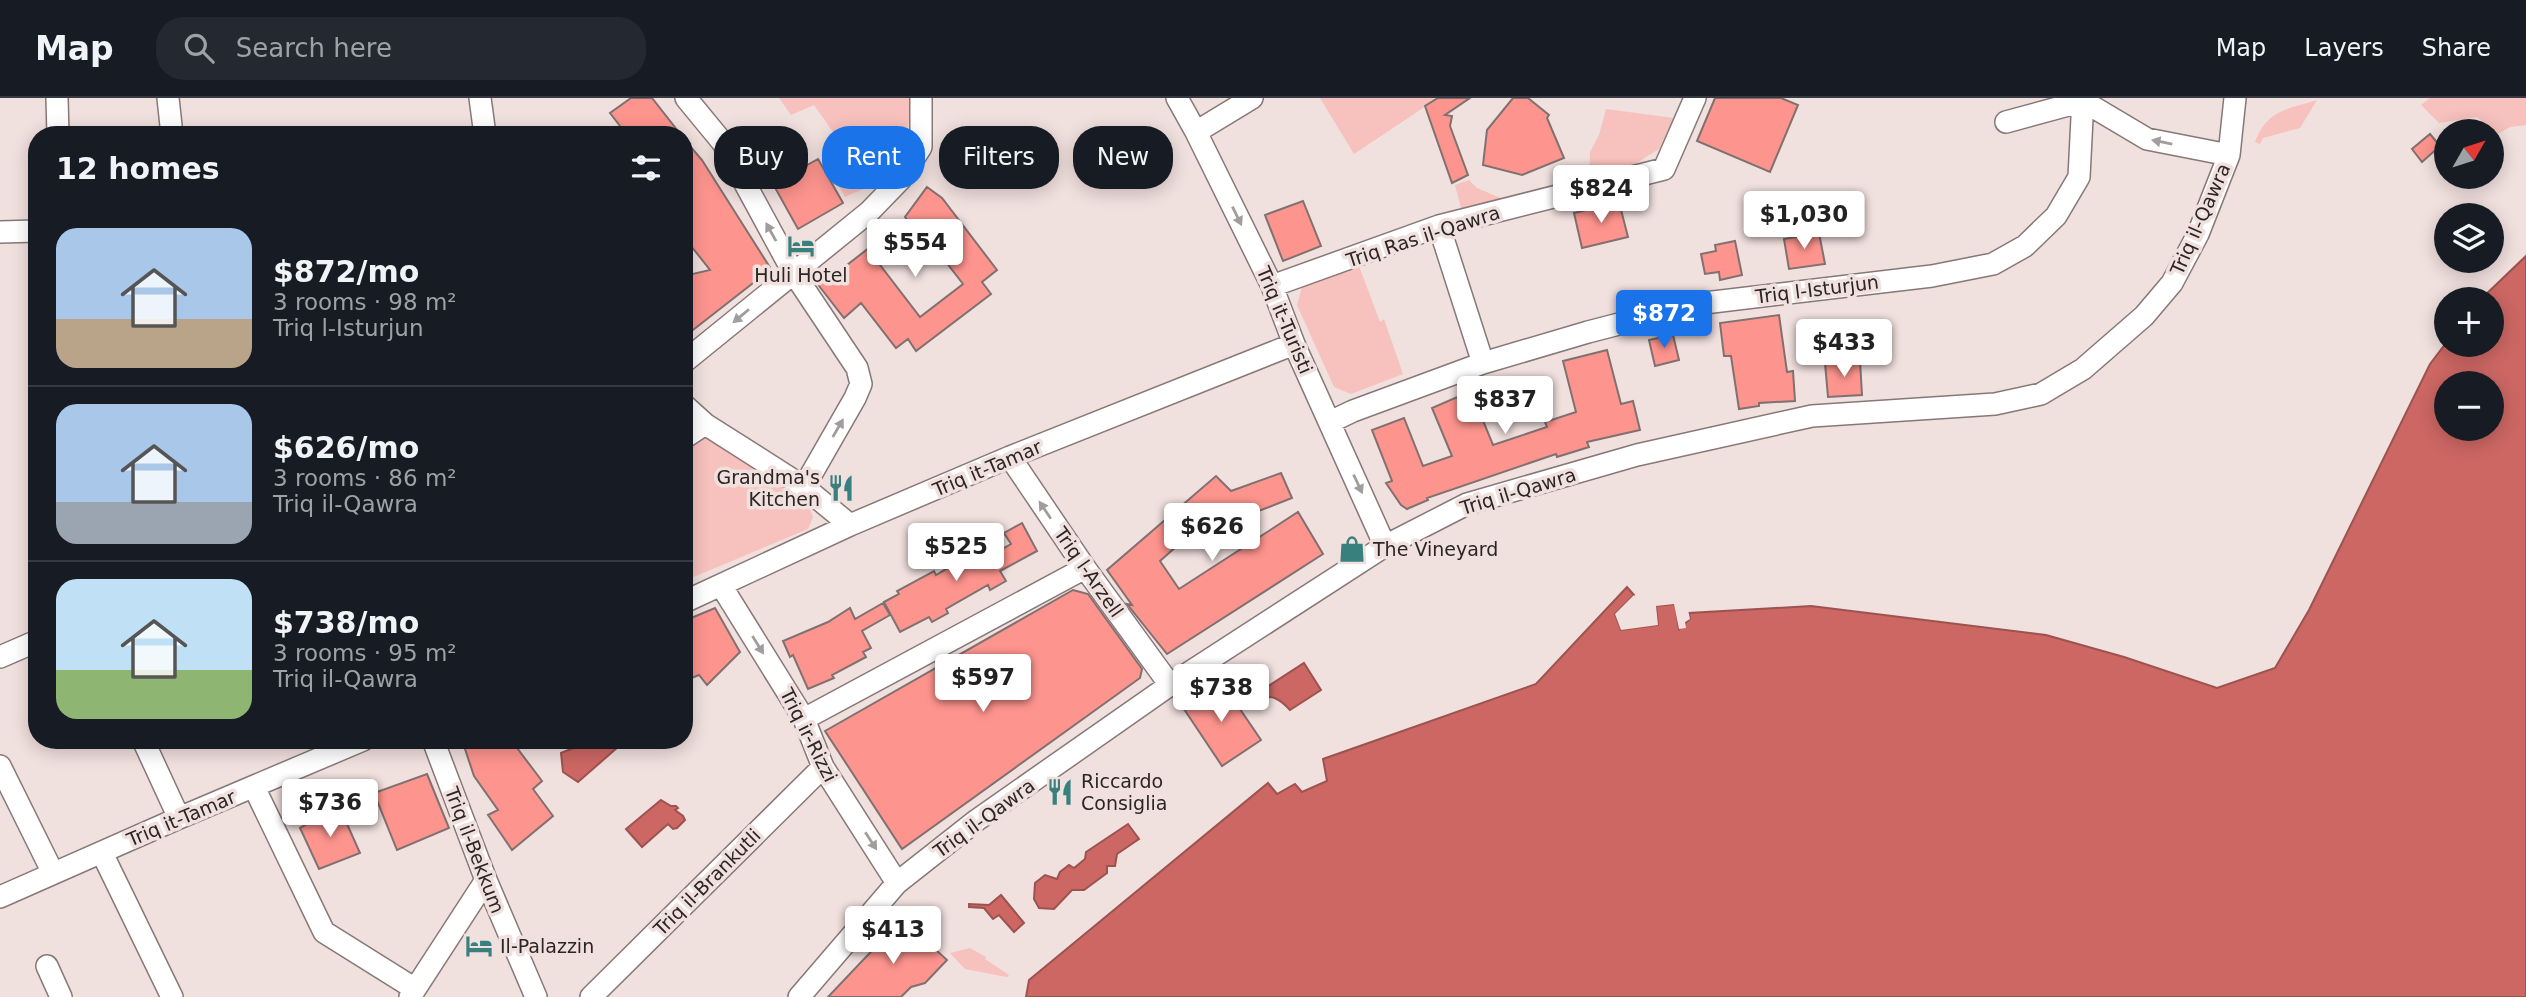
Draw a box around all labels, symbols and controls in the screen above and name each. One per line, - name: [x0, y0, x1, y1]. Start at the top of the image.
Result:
- search box: [156, 17, 646, 80]
- text: Map: [35, 29, 114, 68]
- icon: search: [180, 29, 218, 67]
- text: Search here: [236, 33, 392, 63]
- text: Map: [2216, 34, 2266, 62]
- text: Layers: [2304, 34, 2384, 62]
- text: Share: [2422, 34, 2491, 62]
- north arrow: [2434, 119, 2504, 189]
- map controls: [2434, 119, 2504, 441]
- chip: Buy: [714, 126, 808, 189]
- chip: Rent: [822, 126, 925, 189]
- chip: Filters: [939, 126, 1059, 189]
- chip: New: [1073, 126, 1173, 189]
- one-way arrow: [2151, 136, 2173, 147]
- icon: filters: [627, 149, 665, 187]
- text: 12 homes: [56, 151, 220, 186]
- street label: Triq il-Qawra: [2165, 160, 2234, 279]
- pin: $824: [1560, 166, 1642, 225]
- text: $824: [1569, 175, 1633, 201]
- pin: $1,030: [1747, 192, 1861, 251]
- street label: Triq Ras il-Qawra: [1343, 201, 1503, 272]
- text: $1,030: [1760, 201, 1848, 227]
- button: layers: [2434, 203, 2504, 273]
- one-way arrow: [1231, 206, 1243, 226]
- pin: $554: [874, 220, 956, 279]
- one-way arrow: [765, 222, 777, 242]
- text: $554: [883, 229, 947, 255]
- hotel icon: Huli Hotel: [786, 231, 816, 261]
- text: $872/mo: [273, 254, 419, 289]
- icon: home: [112, 256, 196, 340]
- street label: Triq it-Turisti: [1252, 262, 1317, 377]
- place label: Huli Hotel: [754, 264, 848, 286]
- street label: Triq l-Isturjun: [1753, 271, 1880, 308]
- button: +: [2434, 287, 2504, 357]
- text: 3 rooms · 98 m²: [273, 289, 457, 315]
- pin: $872: [1623, 290, 1705, 350]
- text: $872: [1632, 300, 1696, 326]
- one-way arrow: [732, 308, 750, 323]
- text: Triq l-Isturjun: [273, 315, 423, 341]
- pin: $433: [1803, 320, 1885, 379]
- text: $433: [1812, 329, 1876, 355]
- button: −: [2434, 371, 2504, 441]
- pin: $837: [1464, 376, 1546, 436]
- text: $837: [1473, 386, 1537, 412]
- one-way arrow: [832, 418, 844, 438]
- text: $626/mo: [273, 430, 419, 465]
- icon: home: [112, 432, 196, 516]
- street label: Triq it-Tamar: [928, 435, 1045, 501]
- street label: Triq il-Qawra: [1457, 463, 1578, 519]
- text: 3 rooms · 86 m²: [273, 465, 457, 491]
- place label: Grandma's Kitchen: [716, 466, 820, 510]
- restaurant icon: Grandma's Kitchen: [826, 473, 856, 503]
- one-way arrow: [1353, 473, 1364, 494]
- text: Triq il-Qawra: [273, 491, 418, 517]
- one-way arrow: [1038, 501, 1052, 519]
- pin: $626: [1171, 504, 1253, 563]
- text: $626: [1180, 513, 1244, 539]
- street label: Triq l-Arzell: [1049, 522, 1128, 621]
- pin: $525: [915, 524, 997, 583]
- text: $525: [924, 533, 988, 559]
- shop icon: The Vineyard: [1337, 534, 1367, 564]
- place label: The Vineyard: [1372, 538, 1498, 560]
- text: $738/mo: [273, 605, 419, 640]
- icon: home: [112, 607, 196, 691]
- one-way arrow: [752, 635, 765, 654]
- text: 3 rooms · 95 m²: [273, 640, 457, 666]
- pin: $597: [942, 654, 1024, 714]
- text: $597: [951, 664, 1015, 690]
- pin: $738: [1180, 664, 1262, 724]
- text: Triq il-Qawra: [273, 666, 418, 692]
- text: $738: [1189, 674, 1253, 700]
- street label: Triq ir-Rizzi: [775, 683, 842, 786]
- place label: Riccardo Consiglia: [1081, 770, 1167, 814]
- street label: Triq il-Qawra: [928, 774, 1039, 863]
- restaurant icon: Riccardo Consiglia: [1045, 777, 1075, 807]
- pin: $736: [289, 780, 371, 839]
- street label: Triq il-Bekkum: [440, 783, 509, 916]
- street label: Triq it-Tamar: [122, 785, 239, 851]
- text: $736: [298, 789, 362, 815]
- street label: Triq il-Brankutli: [648, 824, 765, 941]
- one-way arrow: [864, 832, 877, 851]
- pin: $413: [852, 906, 934, 966]
- text: $413: [861, 916, 925, 942]
- hotel icon: Il-Palazzin: [464, 931, 494, 961]
- place label: Il-Palazzin: [500, 935, 594, 957]

